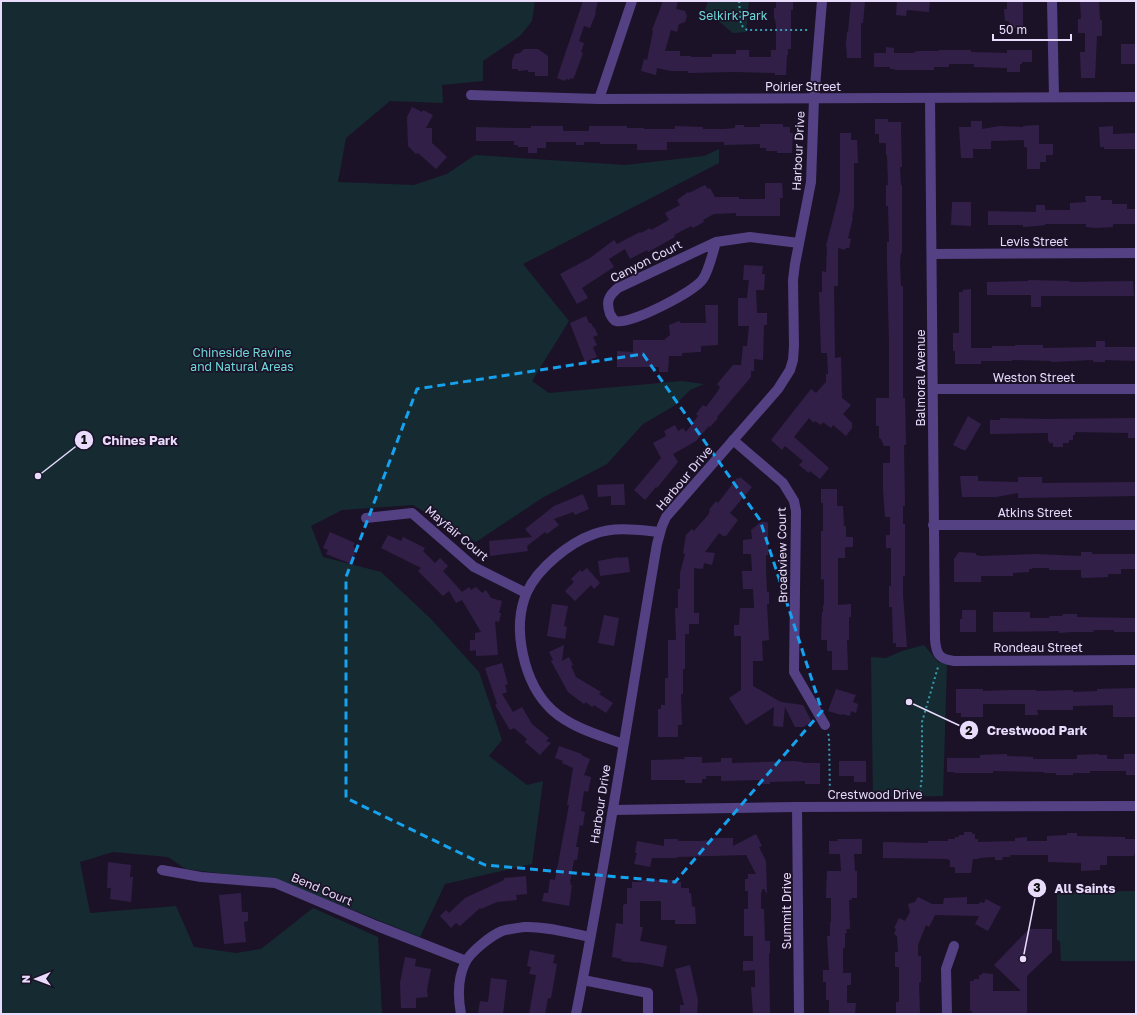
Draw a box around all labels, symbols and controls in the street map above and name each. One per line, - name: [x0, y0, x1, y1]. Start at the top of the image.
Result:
- park label: Selkirk Park: [699, 8, 768, 23]
- scale bar: [993, 16, 1071, 42]
- text: 50 m: [999, 22, 1027, 37]
- street label: Poirier Street: [765, 79, 841, 94]
- street label: Harbour Drive: [788, 111, 808, 191]
- street label: Levis Street: [1000, 234, 1068, 249]
- street label: Canyon Court: [608, 236, 685, 285]
- street label: Balmoral Avenue: [913, 329, 928, 427]
- park label: Chineside Ravine and Natural Areas: [190, 345, 294, 374]
- street label: Weston Street: [993, 370, 1075, 385]
- callout: Chines Park: [74, 427, 186, 452]
- text: 1: [81, 432, 87, 447]
- text: Chines Park: [102, 432, 178, 448]
- street label: Harbour Drive: [653, 443, 715, 513]
- street label: Mayfair Court: [422, 502, 492, 564]
- street label: Atkins Street: [998, 505, 1073, 520]
- street label: Broadview Court: [774, 507, 790, 603]
- street label: Rondeau Street: [993, 640, 1083, 655]
- callout: Crestwood Park: [959, 718, 1095, 743]
- text: Crestwood Park: [987, 722, 1088, 738]
- text: 2: [965, 723, 973, 738]
- street label: Harbour Drive: [586, 763, 614, 845]
- street label: Crestwood Drive: [827, 787, 923, 802]
- street label: Bend Court: [289, 869, 355, 909]
- street label: Summit Drive: [779, 872, 794, 949]
- callout: All Saints: [1027, 875, 1124, 900]
- text: 3: [1033, 880, 1041, 895]
- text: All Saints: [1054, 880, 1116, 896]
- north arrow: [16, 959, 56, 999]
- text: N: [19, 975, 32, 983]

